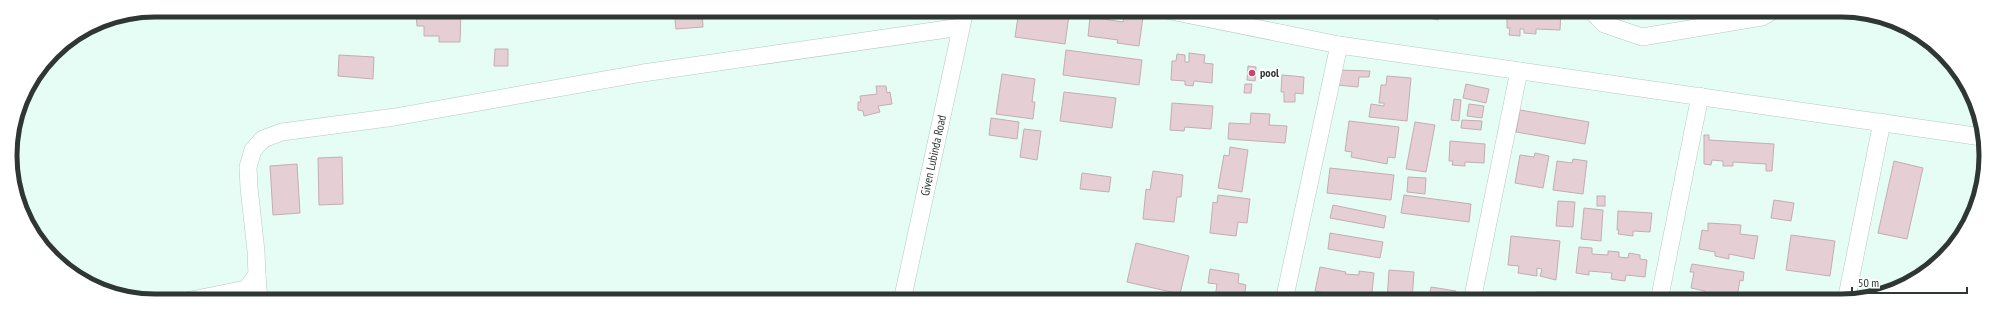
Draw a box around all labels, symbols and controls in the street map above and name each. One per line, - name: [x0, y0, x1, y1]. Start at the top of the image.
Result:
- place label: pool: [1260, 65, 1279, 80]
- marker: pool: [1247, 68, 1257, 78]
- street label: Given Lubinda Road: [917, 114, 949, 197]
- scale bar: [1852, 269, 1967, 295]
- text: 50 m: [1858, 275, 1879, 290]

